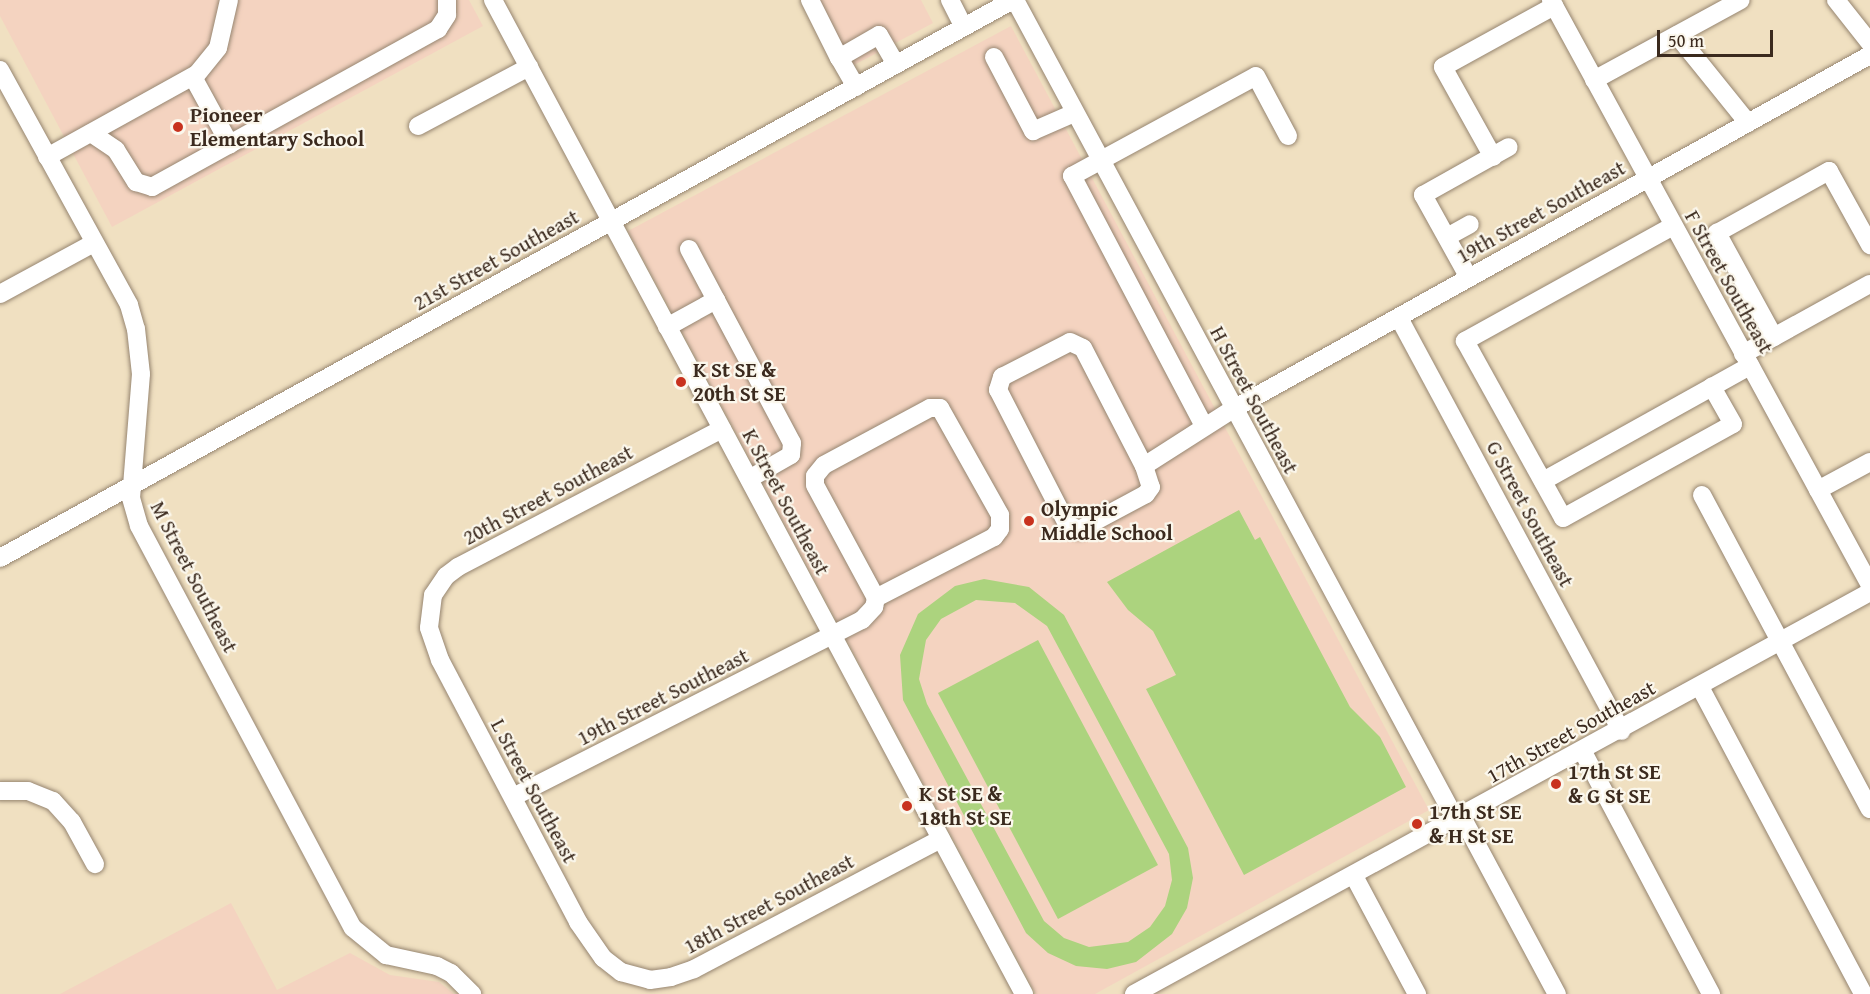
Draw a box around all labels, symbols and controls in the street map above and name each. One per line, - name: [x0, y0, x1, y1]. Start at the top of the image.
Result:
- scale bar: [1660, 18, 1776, 56]
- text: 50 m: [1668, 27, 1704, 54]
- place label: Pioneer Elementary School: [190, 102, 364, 152]
- marker: Pioneer Elementary School: [171, 120, 185, 134]
- street label: 19th Street Southeast: [1452, 155, 1630, 269]
- street label: 21st Street Southeast: [409, 204, 583, 316]
- street label: F Street Southeast: [1679, 206, 1779, 358]
- street label: H Street Southeast: [1205, 322, 1303, 478]
- place label: K St SE & 20th St SE: [693, 357, 786, 407]
- marker: K St SE & 20th St SE: [674, 375, 688, 389]
- street label: K Street Southeast: [737, 425, 835, 579]
- street label: G Street Southeast: [1481, 437, 1579, 591]
- street label: 20th Street Southeast: [459, 440, 637, 550]
- place label: Olympic Middle School: [1041, 496, 1173, 546]
- street label: M Street Southeast: [145, 497, 243, 657]
- marker: Olympic Middle School: [1022, 514, 1036, 528]
- street label: 19th Street Southeast: [573, 643, 753, 751]
- street label: 17th Street Southeast: [1482, 675, 1660, 789]
- street label: L Street Southeast: [485, 715, 583, 867]
- place label: 17th St SE & G St SE: [1568, 759, 1661, 809]
- marker: 17th St SE & G St SE: [1549, 777, 1563, 791]
- place label: K St SE & 18th St SE: [919, 781, 1012, 831]
- marker: K St SE & 18th St SE: [900, 799, 914, 813]
- place label: 17th St SE & H St SE: [1429, 799, 1522, 849]
- marker: 17th St SE & H St SE: [1410, 817, 1424, 831]
- street label: 18th Street Southeast: [680, 849, 858, 959]

